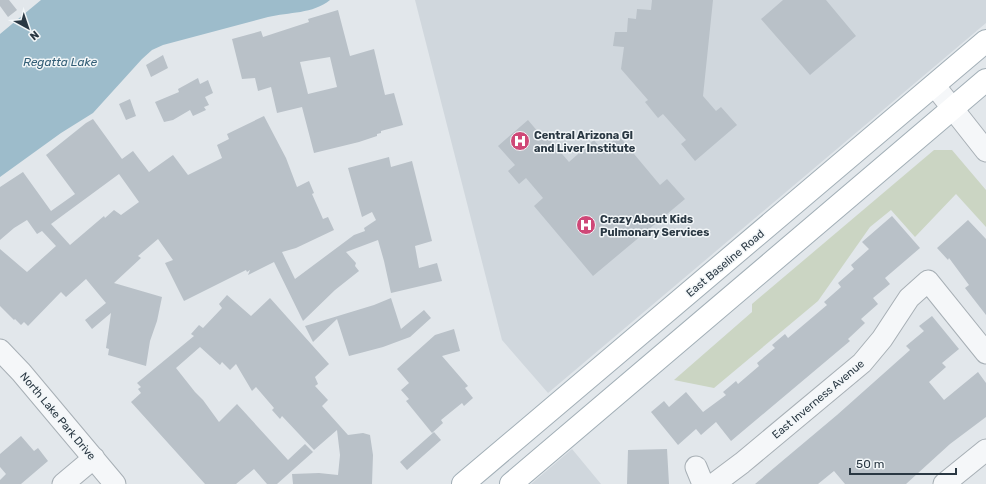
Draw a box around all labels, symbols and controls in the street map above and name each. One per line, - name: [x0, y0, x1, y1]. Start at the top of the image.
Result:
- north arrow: [8, 8, 48, 48]
- text: N: [27, 28, 41, 43]
- water label: Regatta Lake: [23, 55, 97, 69]
- place label: Central Arizona GI and Liver Institute: [534, 129, 636, 155]
- hospital icon: Central Arizona GI and Liver Institute: [509, 130, 531, 152]
- place label: Crazy About Kids Pulmonary Services: [600, 213, 709, 239]
- hospital icon: Crazy About Kids Pulmonary Services: [575, 214, 597, 236]
- street label: East Baseline Road: [684, 227, 767, 300]
- street label: East Inverness Avenue: [770, 357, 867, 442]
- street label: North Lake Park Drive: [17, 370, 98, 463]
- scale bar: [850, 450, 956, 476]
- text: 50 m: [856, 457, 884, 471]

